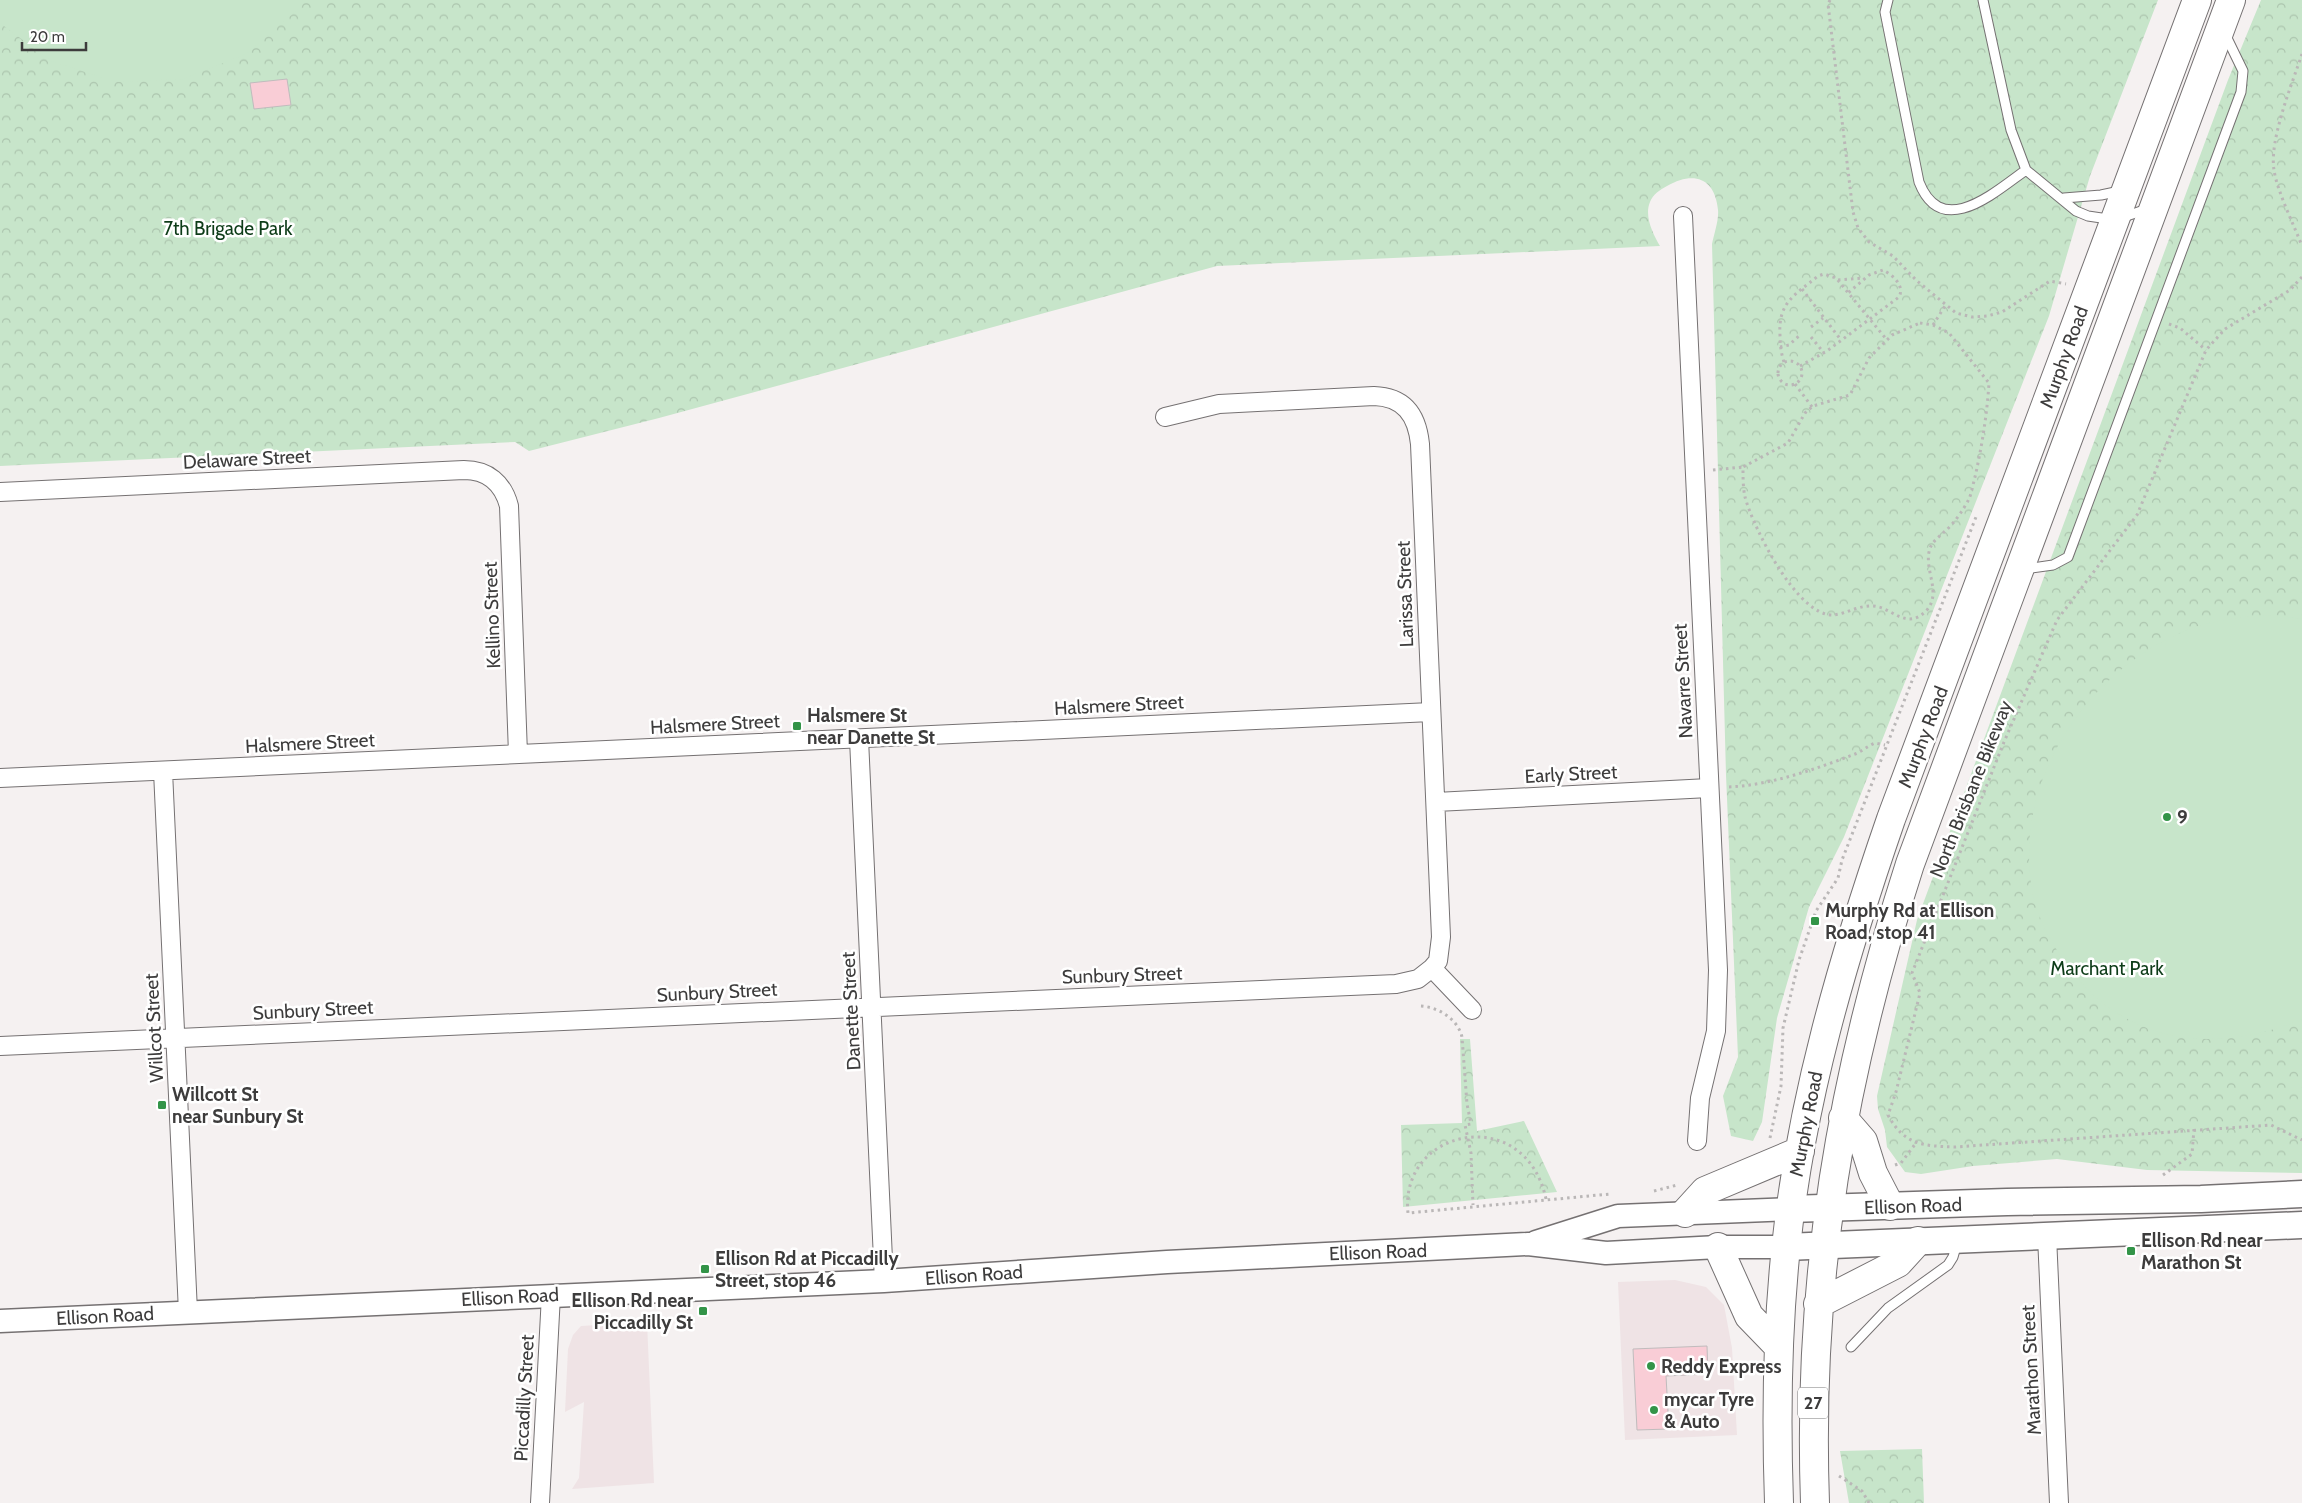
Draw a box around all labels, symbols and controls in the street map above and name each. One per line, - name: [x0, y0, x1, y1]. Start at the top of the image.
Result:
- scale bar: [22, 20, 86, 52]
- text: 20 m: [30, 28, 65, 46]
- park label: 7th Brigade Park: [163, 217, 293, 240]
- street label: Murphy Road: [2035, 303, 2093, 411]
- street label: Delaware Street: [182, 444, 312, 474]
- street label: Larissa Street: [1392, 540, 1418, 648]
- street label: Kellino Street: [479, 561, 505, 669]
- street label: Navarre Street: [1668, 622, 1697, 739]
- street label: Murphy Road: [1893, 683, 1953, 791]
- street label: Halsmere Street: [1054, 690, 1185, 720]
- street label: North Brisbane Bikeway: [1925, 697, 2017, 881]
- place label: Halsmere St near Danette St: [807, 704, 935, 749]
- street label: Halsmere Street: [650, 709, 781, 739]
- marker: Halsmere St near Danette St: [791, 720, 803, 732]
- street label: Halsmere Street: [245, 728, 376, 758]
- street label: Early Street: [1524, 760, 1618, 788]
- place label: 9: [2177, 806, 2188, 829]
- marker: 9: [2161, 811, 2173, 823]
- place label: Murphy Rd at Ellison Road, stop 41: [1825, 899, 1994, 944]
- marker: Murphy Rd at Ellison Road, stop 41: [1809, 915, 1821, 927]
- street label: Danette Street: [836, 951, 866, 1071]
- park label: Marchant Park: [2050, 957, 2164, 980]
- street label: Sunbury Street: [1061, 961, 1183, 989]
- street label: Willcot Street: [140, 972, 168, 1083]
- street label: Sunbury Street: [656, 977, 778, 1007]
- street label: Sunbury Street: [252, 995, 374, 1025]
- street label: Murphy Road: [1785, 1069, 1827, 1179]
- place label: Willcott St near Sunbury St: [172, 1083, 304, 1128]
- marker: Willcott St near Sunbury St: [156, 1099, 168, 1111]
- street label: Ellison Road: [1864, 1193, 1962, 1219]
- place label: Ellison Rd near Marathon St: [2141, 1229, 2263, 1274]
- street label: Ellison Road: [1329, 1239, 1427, 1265]
- marker: Ellison Rd near Marathon St: [2125, 1245, 2137, 1257]
- place label: Ellison Rd at Piccadilly Street, stop 46: [715, 1247, 900, 1292]
- street label: Ellison Road: [924, 1260, 1024, 1290]
- marker: Ellison Rd at Piccadilly Street, stop 46: [699, 1263, 711, 1275]
- street label: Ellison Road: [460, 1283, 560, 1311]
- place label: Ellison Rd near Piccadilly St: [571, 1289, 694, 1334]
- street label: Ellison Road: [55, 1302, 155, 1330]
- street label: Marathon Street: [2016, 1304, 2046, 1436]
- marker: Ellison Rd near Piccadilly St: [697, 1305, 709, 1317]
- street label: Piccadilly Street: [509, 1333, 539, 1462]
- place label: Reddy Express: [1661, 1355, 1781, 1378]
- marker: Reddy Express: [1645, 1360, 1657, 1372]
- place label: mycar Tyre & Auto: [1664, 1388, 1754, 1433]
- road number: 27: [1798, 1388, 1828, 1419]
- marker: mycar Tyre & Auto: [1648, 1404, 1660, 1416]

